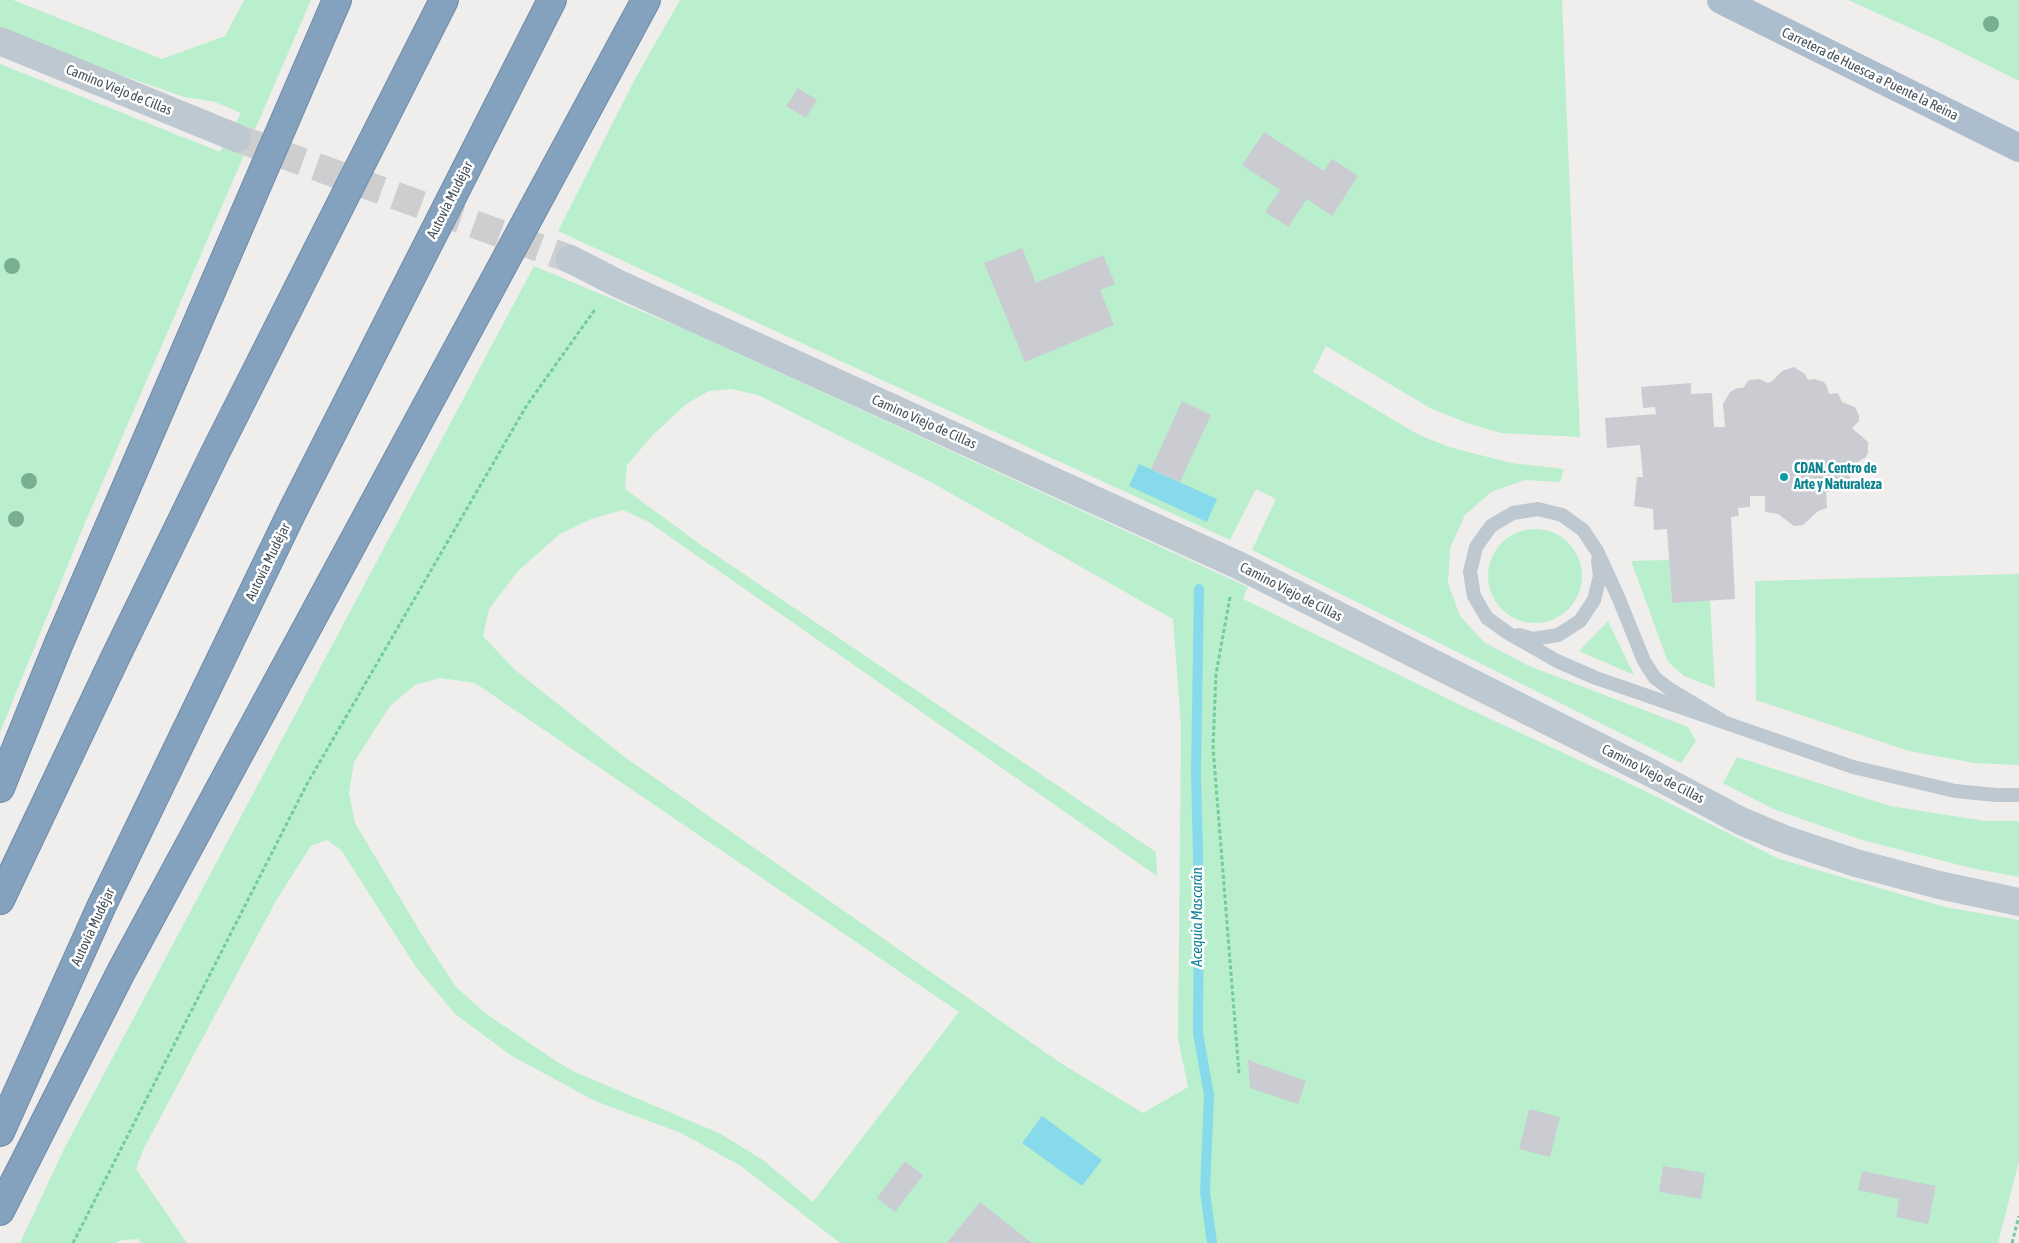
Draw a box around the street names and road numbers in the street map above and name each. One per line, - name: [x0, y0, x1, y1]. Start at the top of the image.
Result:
- street label: Carretera de Huesca a Puente la Reina: [1779, 24, 1961, 124]
- street label: Camino Viejo de Cillas: [64, 61, 174, 119]
- street label: Autovía Mudéjar: [423, 159, 477, 241]
- street label: Camino Viejo de Cillas: [869, 391, 979, 453]
- street label: Autovía Mudéjar: [242, 520, 294, 604]
- street label: Camino Viejo de Cillas: [1237, 559, 1345, 625]
- street label: Camino Viejo de Cillas: [1599, 741, 1707, 807]
- street label: Autovía Mudéjar: [68, 885, 118, 969]

